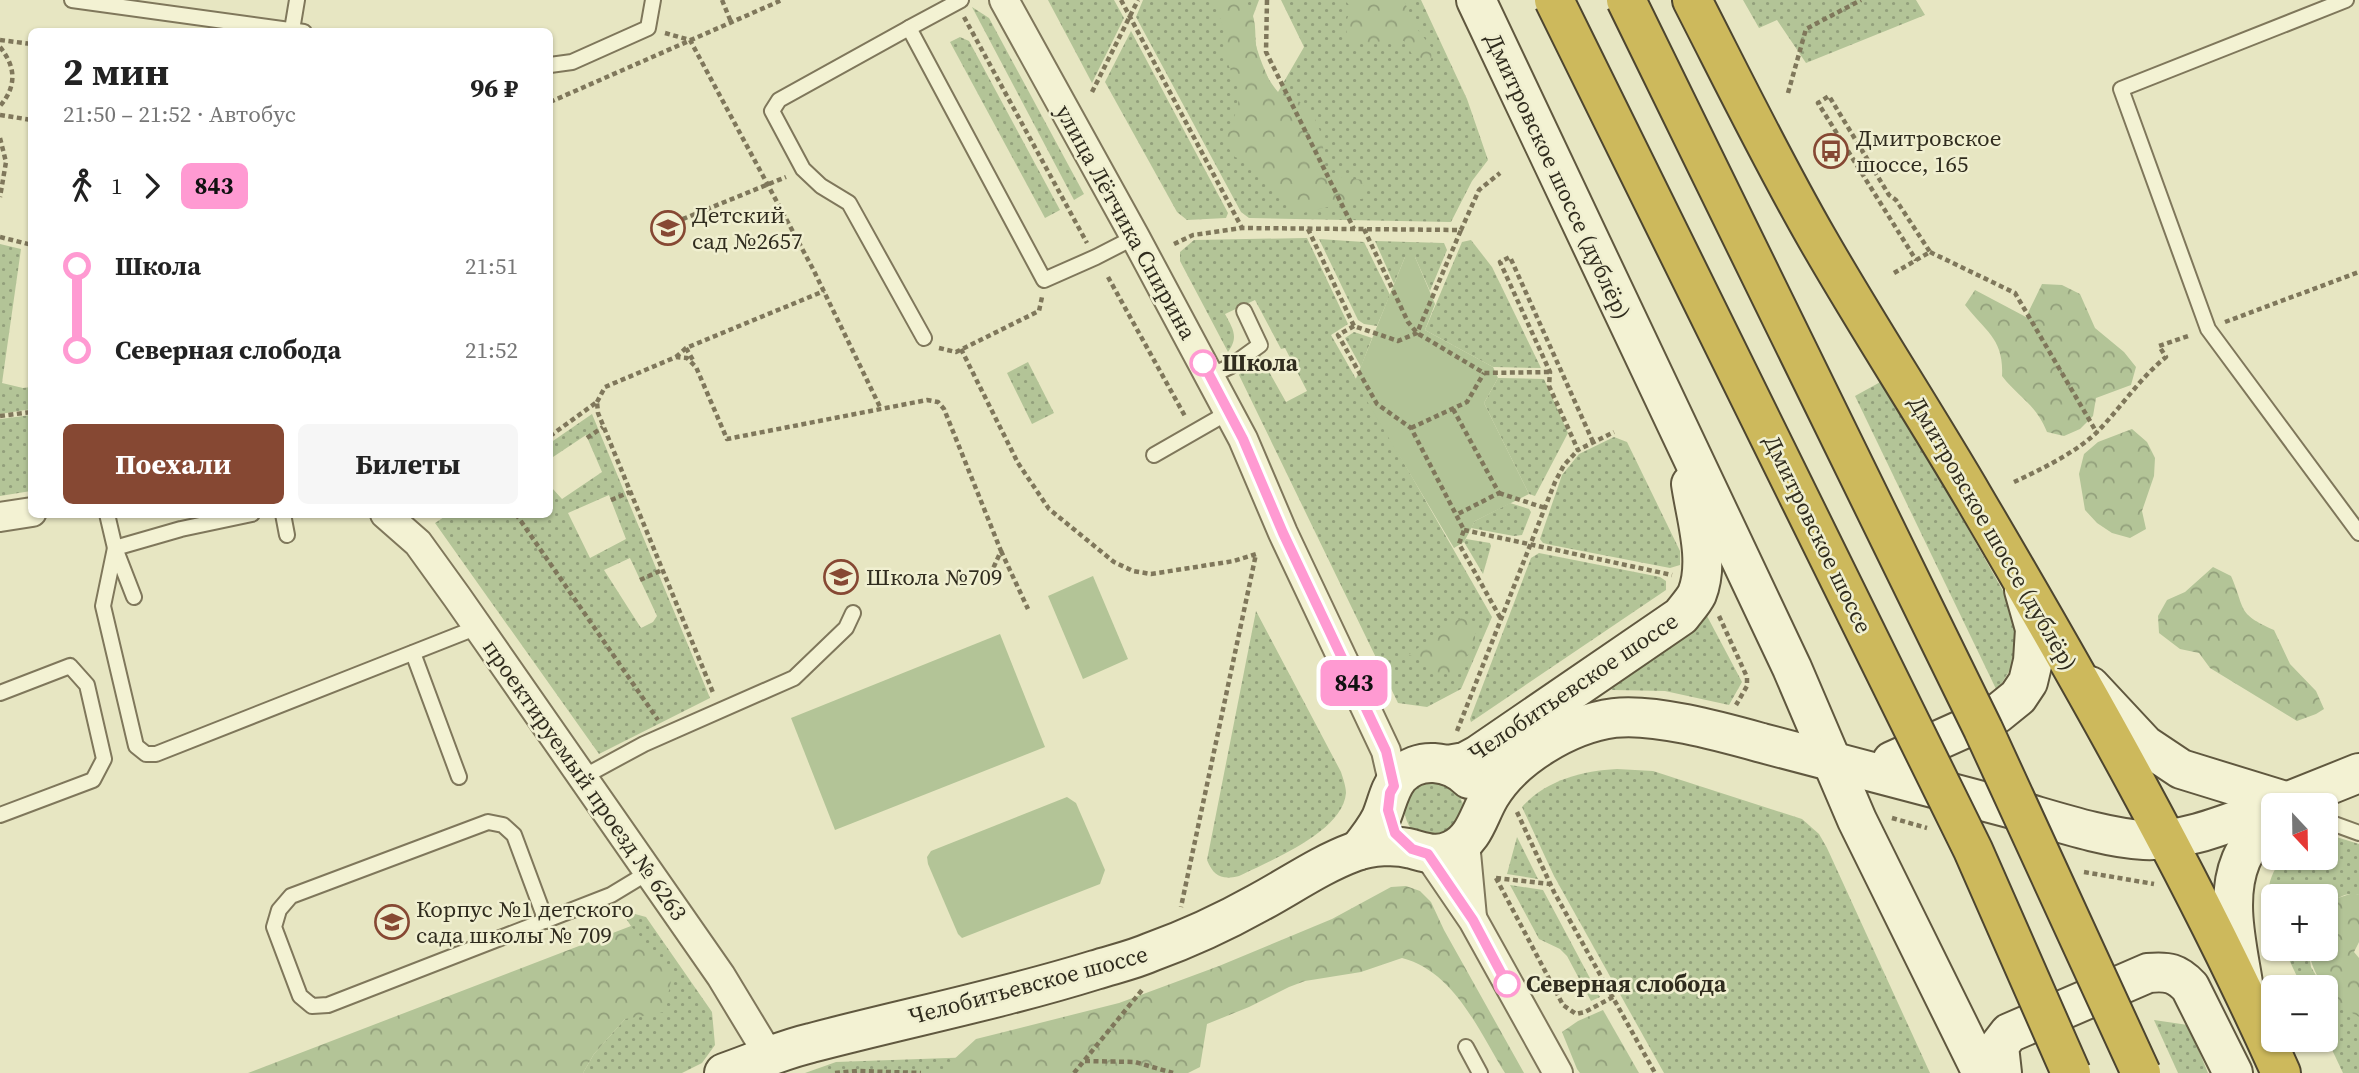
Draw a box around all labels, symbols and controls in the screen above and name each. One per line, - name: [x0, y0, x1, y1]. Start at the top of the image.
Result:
- street label: Дмитровское шоссе (дублёр): [1477, 28, 1639, 324]
- text: 2 мин: [63, 46, 169, 98]
- text: 96 ₽: [470, 70, 518, 106]
- text: 21:50 – 21:52 · Автобус: [63, 98, 296, 130]
- street label: улица Лётчика Спирина: [1048, 99, 1204, 346]
- place label: Дмитровское шоссе, 165: [1856, 122, 2001, 180]
- bus stop icon: Дмитровское шоссе, 165: [1812, 132, 1850, 170]
- icon: walk: [63, 167, 101, 205]
- icon: forward: [133, 167, 171, 205]
- text: 843: [195, 169, 234, 202]
- text: 1: [111, 170, 123, 202]
- place label: Детский сад №2657: [692, 199, 803, 257]
- school or university icon: Детский сад №2657: [649, 209, 687, 247]
- text: Школа: [115, 248, 201, 284]
- text: 21:51: [465, 250, 518, 282]
- text: Северная слобода: [115, 332, 341, 368]
- text: 21:52: [465, 334, 518, 366]
- place label: Школа: [1222, 347, 1299, 379]
- marker: Школа: [1190, 350, 1216, 376]
- street label: Дмитровское шоссе (дублёр): [1901, 390, 2085, 676]
- button: Поехали: [63, 424, 284, 504]
- button: Билеты: [298, 424, 518, 504]
- street label: Дмитровское шоссе: [1756, 429, 1880, 639]
- school or university icon: Школа №709: [822, 558, 860, 596]
- place label: Школа №709: [866, 561, 1002, 593]
- street label: Челобитьевское шоссе: [1462, 605, 1684, 769]
- street label: проектируемый проезд № 6263: [475, 633, 695, 927]
- line badge: 843: [1314, 660, 1394, 706]
- text: 843: [1334, 666, 1374, 699]
- north arrow: [2261, 793, 2338, 870]
- map controls: [2261, 793, 2338, 1052]
- button: +: [2261, 884, 2338, 961]
- place label: Корпус №1 детского сада школы № 709: [416, 893, 634, 951]
- school or university icon: Корпус №1 детского сада школы № 709: [373, 903, 411, 941]
- street label: Челобитьевское шоссе: [905, 938, 1151, 1032]
- place label: Северная слобода: [1526, 968, 1727, 1000]
- marker: Северная слобода: [1494, 971, 1520, 997]
- button: −: [2261, 975, 2338, 1052]

